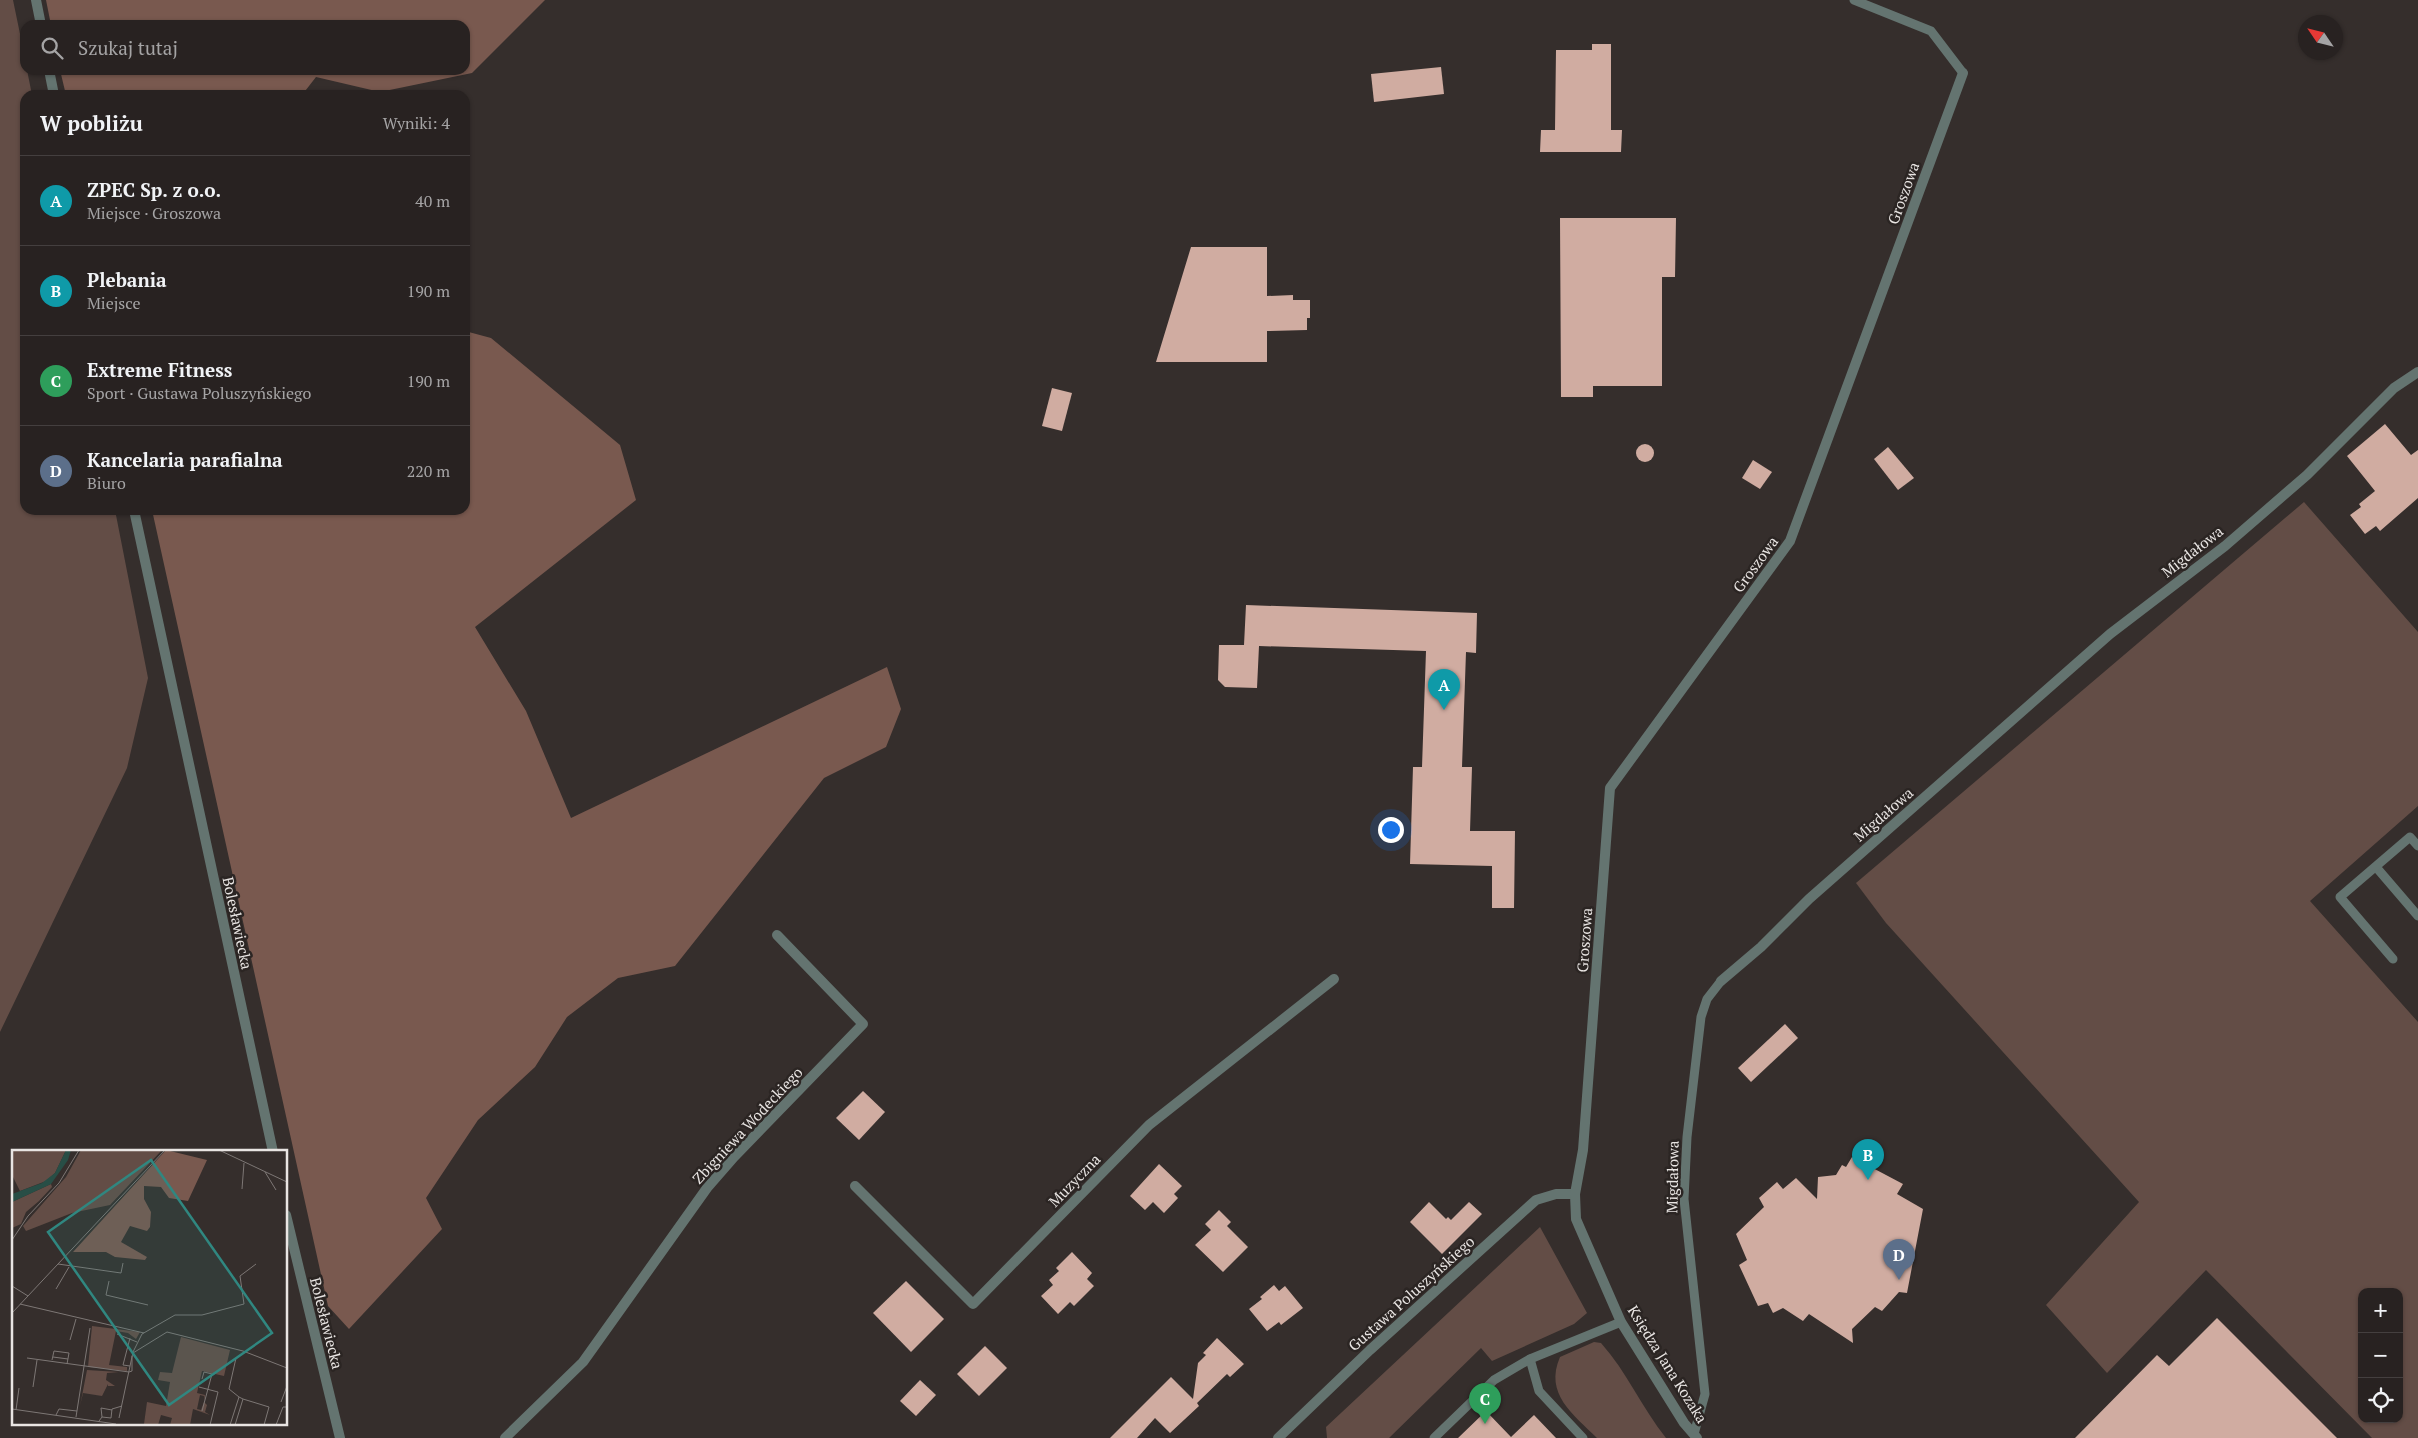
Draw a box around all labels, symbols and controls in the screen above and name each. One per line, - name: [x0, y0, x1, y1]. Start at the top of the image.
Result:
- north arrow: [2298, 15, 2343, 60]
- search box: [20, 20, 470, 75]
- icon: search: [38, 34, 66, 62]
- text: Szukaj tutaj: [78, 35, 178, 60]
- text: W pobliżu: [40, 109, 143, 137]
- text: Wyniki: 4: [383, 112, 450, 134]
- street label: Groszowa: [1883, 159, 1924, 227]
- text: ZPEC Sp. z o.o.: [87, 177, 221, 202]
- text: A: [50, 190, 62, 212]
- text: 40 m: [415, 190, 450, 212]
- text: Miejsce · Groszowa: [87, 202, 221, 224]
- text: Plebania: [87, 267, 167, 292]
- text: B: [51, 280, 61, 302]
- text: 190 m: [407, 280, 450, 302]
- text: Miejsce: [87, 292, 141, 314]
- text: Extreme Fitness: [87, 357, 232, 382]
- text: C: [51, 370, 61, 392]
- text: 190 m: [407, 370, 450, 392]
- text: Sport · Gustawa Poluszyńskiego: [87, 382, 311, 404]
- text: Kancelaria parafialna: [87, 447, 283, 472]
- text: D: [50, 460, 62, 482]
- text: 220 m: [407, 460, 450, 482]
- text: Biuro: [87, 472, 126, 494]
- street label: Migdałowa: [2157, 520, 2227, 581]
- street label: Groszowa: [1728, 532, 1782, 596]
- pin: A: [1428, 669, 1460, 710]
- street label: Migdałowa: [1849, 782, 1917, 845]
- your location: [1378, 817, 1404, 843]
- street label: Bolesławiecka: [218, 875, 258, 971]
- street label: Groszowa: [1572, 907, 1596, 973]
- street label: Zbigniewa Wodeckiego: [688, 1062, 806, 1188]
- pin: B: [1852, 1139, 1884, 1180]
- street label: Migdałowa: [1661, 1140, 1683, 1214]
- street label: Muzyczna: [1044, 1149, 1105, 1211]
- inset map: [12, 1150, 288, 1426]
- street label: Gustawa Poluszyńskiego: [1344, 1231, 1478, 1355]
- pin: D: [1883, 1239, 1915, 1280]
- street label: Bolesławiecka: [306, 1275, 348, 1371]
- map controls: [2358, 1288, 2403, 1423]
- button: +: [2358, 1288, 2403, 1333]
- street label: Księdza Jana Kozaka: [1624, 1301, 1713, 1427]
- button: −: [2358, 1333, 2403, 1378]
- button: locate: [2358, 1378, 2403, 1423]
- pin: C: [1469, 1383, 1501, 1424]

